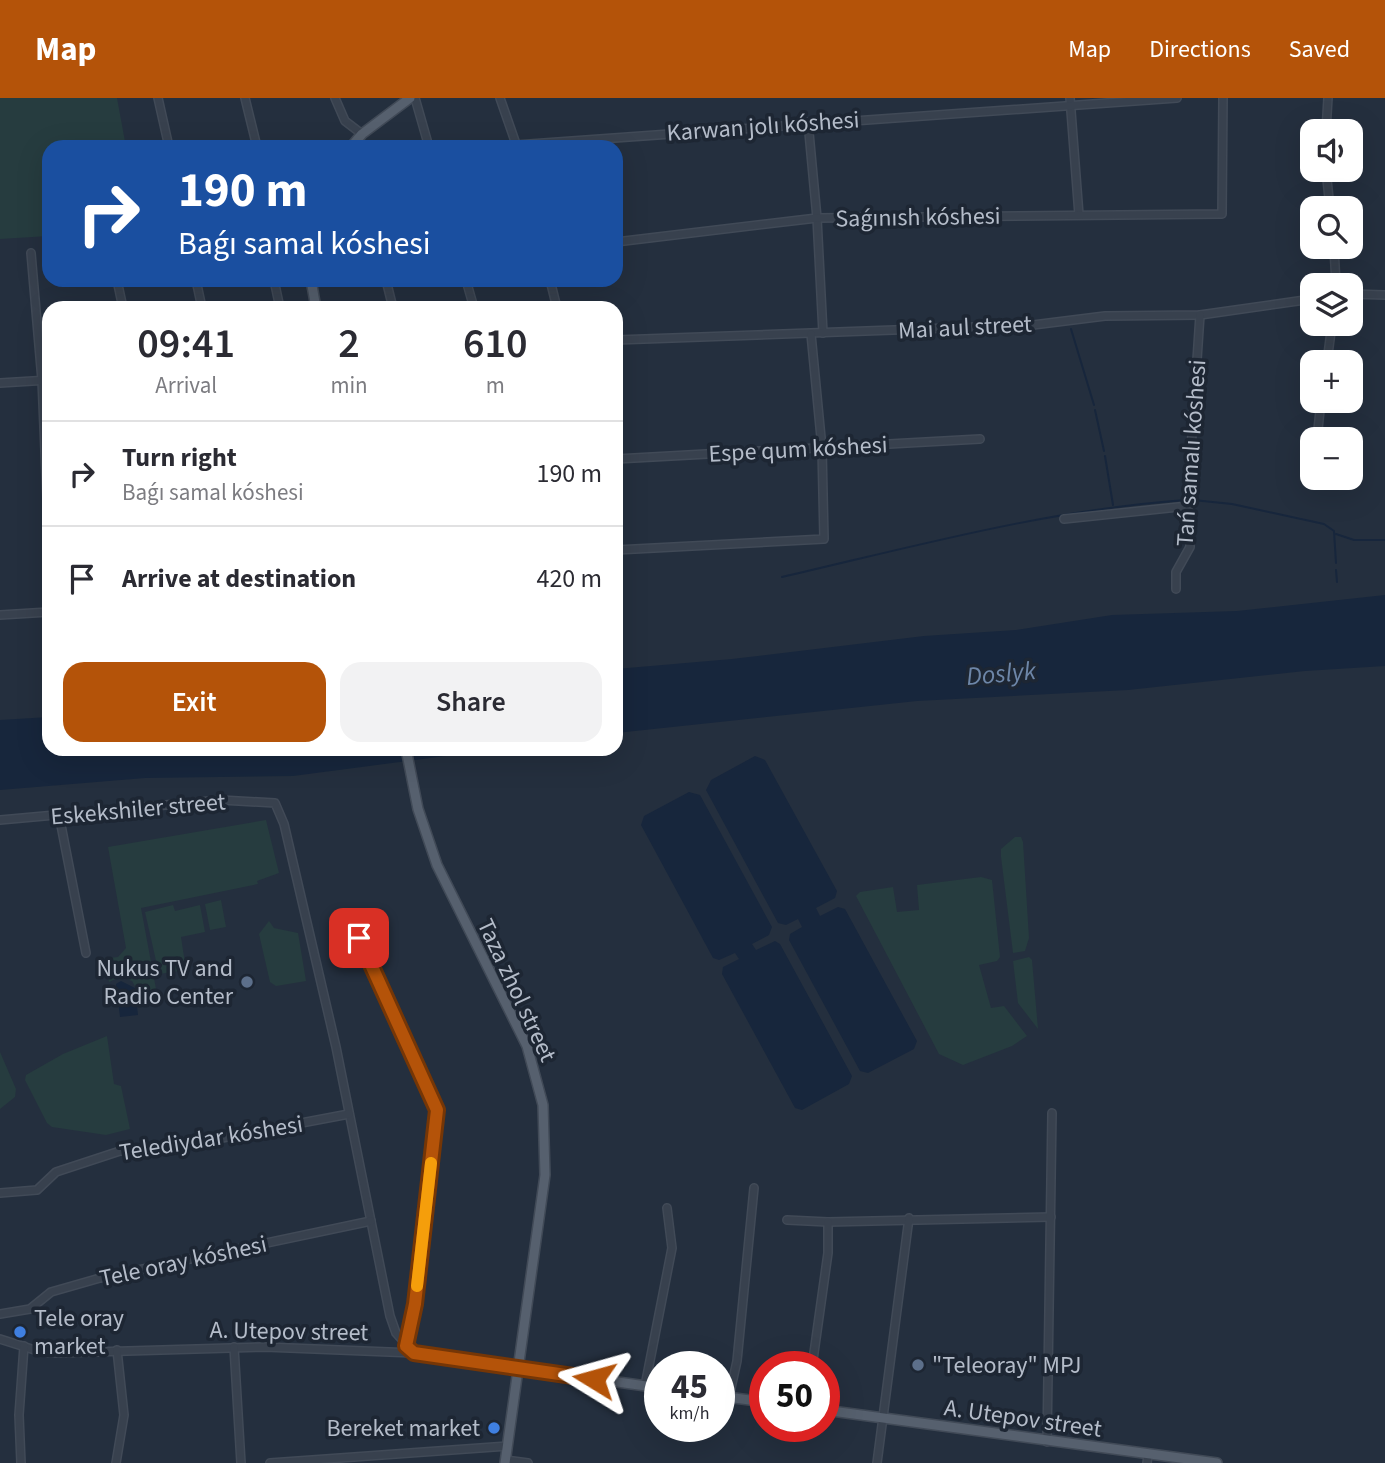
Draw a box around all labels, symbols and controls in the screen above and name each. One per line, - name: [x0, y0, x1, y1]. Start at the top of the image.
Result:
- text: Map: [35, 26, 96, 73]
- text: Map: [1068, 32, 1111, 67]
- text: Directions: [1149, 32, 1251, 67]
- text: Saved: [1289, 32, 1350, 67]
- street label: Karwan jolı kóshesi: [666, 102, 861, 151]
- map controls: [1300, 119, 1363, 490]
- button: sound: [1300, 119, 1363, 182]
- text: 190 m: [178, 156, 307, 226]
- icon: right: [63, 168, 154, 259]
- button: search: [1300, 196, 1363, 259]
- street label: Saǵınısh kóshesi: [835, 199, 1001, 236]
- text: Baǵı samal kóshesi: [178, 221, 431, 267]
- button: layers: [1300, 273, 1363, 336]
- street label: Mai aul street: [897, 307, 1033, 348]
- text: 09:41: [137, 314, 235, 374]
- text: 2: [338, 314, 360, 374]
- text: 610: [463, 314, 528, 374]
- button: +: [1300, 350, 1363, 413]
- street label: Tań samalı kóshesi: [1168, 358, 1215, 548]
- text: Arrival: [155, 369, 217, 402]
- text: min: [330, 369, 368, 402]
- text: m: [486, 369, 505, 402]
- street label: Espe qum kóshesi: [708, 427, 888, 472]
- button: −: [1300, 427, 1363, 490]
- text: Turn right: [122, 439, 237, 476]
- icon: right: [63, 455, 101, 493]
- text: 190 m: [536, 455, 602, 492]
- text: Baǵı samal kóshesi: [122, 476, 304, 509]
- icon: arrive: [63, 560, 101, 598]
- text: Arrive at destination: [122, 560, 356, 597]
- text: 420 m: [536, 560, 602, 597]
- water label: Doslyk: [965, 652, 1038, 695]
- button: Exit: [63, 662, 326, 742]
- button: Share: [340, 662, 602, 742]
- street label: Eskekshiler street: [49, 784, 227, 835]
- pin: [329, 908, 389, 968]
- street label: Taza zhol street: [468, 913, 565, 1068]
- icon: arrive: [340, 919, 378, 957]
- place label: Nukus TV and Radio Center: [96, 951, 234, 1014]
- marker: Nukus TV and Radio Center: [239, 974, 255, 990]
- street label: Telediydar kóshesi: [117, 1107, 305, 1170]
- street label: Tele oray kóshesi: [96, 1227, 270, 1296]
- place label: Tele oray market: [34, 1301, 124, 1364]
- street label: A. Utepov street: [209, 1313, 369, 1350]
- marker: Tele oray market: [12, 1324, 28, 1340]
- position arrow: [557, 1342, 631, 1416]
- place label: "Teleoray" MPJ: [932, 1348, 1082, 1383]
- speed limit sign: 50: [749, 1351, 840, 1442]
- marker: "Teleoray" MPJ: [910, 1357, 926, 1373]
- text: 45: [671, 1362, 708, 1412]
- street label: A. Utepov street: [942, 1390, 1104, 1447]
- text: km/h: [670, 1401, 709, 1426]
- place label: Bereket market: [326, 1411, 480, 1446]
- marker: Bereket market: [486, 1420, 502, 1436]

